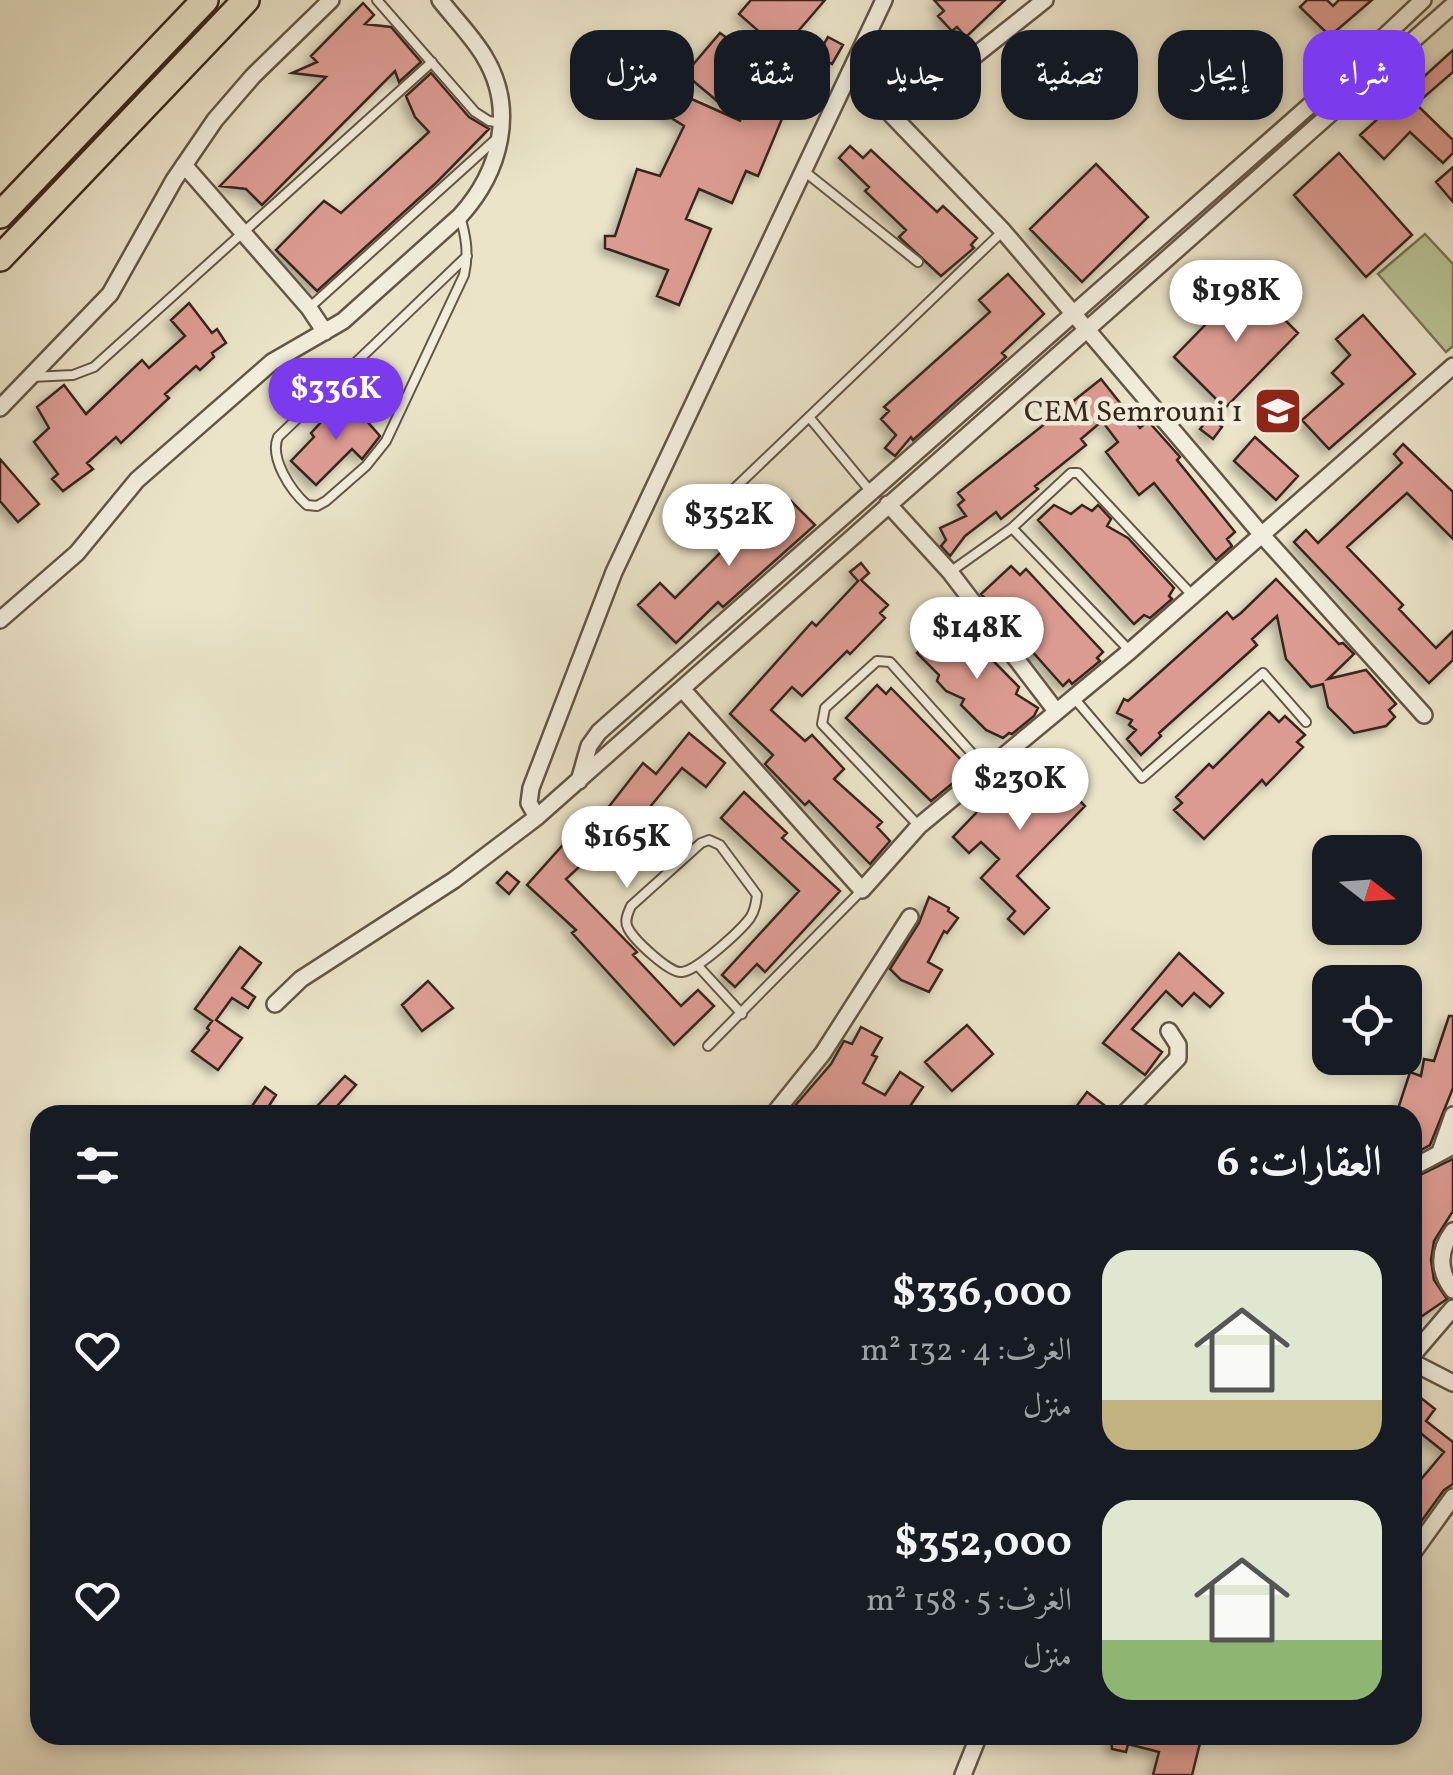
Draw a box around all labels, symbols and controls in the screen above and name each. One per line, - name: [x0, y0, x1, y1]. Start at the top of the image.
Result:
- chip: منزل: [570, 30, 694, 120]
- chip: شقة: [714, 30, 830, 120]
- chip: جديد: [850, 30, 981, 120]
- chip: تصفية: [1001, 30, 1138, 120]
- chip: إيجار: [1158, 30, 1283, 120]
- chip: شراء: [1303, 30, 1425, 120]
- pin: $198K: [1166, 260, 1306, 345]
- text: $198K: [1192, 270, 1281, 314]
- pin: $336K: [266, 358, 406, 443]
- text: $336K: [290, 368, 382, 412]
- school or university icon: CEM Semrouni 1: [1252, 385, 1304, 437]
- place label: CEM Semrouni 1: [1024, 392, 1243, 434]
- pin: $352K: [659, 484, 799, 569]
- text: $352K: [684, 494, 774, 538]
- pin: $148K: [907, 597, 1047, 682]
- text: $148K: [932, 607, 1022, 651]
- pin: $230K: [950, 748, 1090, 833]
- text: $230K: [974, 758, 1066, 802]
- pin: $165K: [557, 806, 697, 891]
- text: $165K: [584, 816, 670, 860]
- north arrow: [1312, 835, 1422, 945]
- map controls: [1312, 835, 1422, 1075]
- button: locate: [1312, 965, 1422, 1075]
- text: العقارات: 6: [1217, 1135, 1382, 1194]
- icon: filters: [70, 1138, 125, 1193]
- text: $336,000: [892, 1265, 1072, 1324]
- icon: home: [1182, 1290, 1302, 1410]
- icon: heart: [70, 1323, 125, 1378]
- text: الغرف: 4 · 132 m²: [861, 1330, 1072, 1374]
- text: منزل: [1023, 1386, 1072, 1430]
- text: $352,000: [895, 1515, 1072, 1574]
- icon: home: [1182, 1540, 1302, 1660]
- icon: heart: [70, 1573, 125, 1628]
- text: الغرف: 5 · 158 m²: [866, 1580, 1072, 1624]
- text: منزل: [1023, 1636, 1072, 1680]

